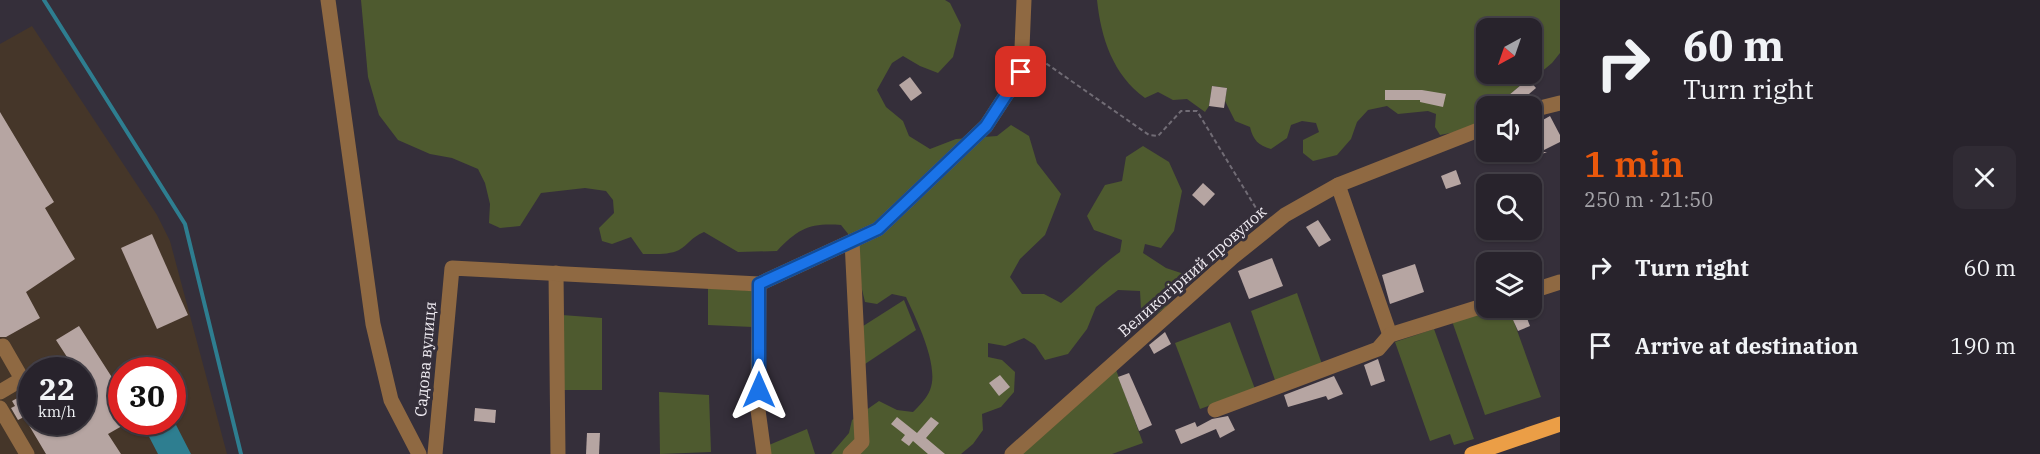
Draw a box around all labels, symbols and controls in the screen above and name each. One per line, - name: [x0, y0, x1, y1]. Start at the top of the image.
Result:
- north arrow: [1476, 18, 1542, 84]
- map controls: [1476, 18, 1542, 318]
- text: 60 m: [1683, 18, 1784, 73]
- icon: right: [1584, 24, 1662, 102]
- pin: [995, 46, 1046, 97]
- icon: arrive: [1004, 55, 1037, 88]
- text: Turn right: [1683, 71, 1814, 106]
- button: sound: [1476, 96, 1542, 162]
- text: 1 min: [1584, 140, 1684, 187]
- button: close: [1953, 146, 2016, 209]
- button: search: [1476, 174, 1542, 240]
- text: 250 m · 21:50: [1584, 186, 1713, 213]
- street label: Великогірний провулок: [1114, 201, 1271, 341]
- icon: right: [1584, 251, 1617, 284]
- button: layers: [1476, 252, 1542, 318]
- text: Turn right: [1635, 253, 1749, 282]
- text: 60 m: [1964, 253, 2016, 282]
- street label: Садова вулиця: [410, 300, 440, 418]
- icon: arrive: [1584, 329, 1617, 362]
- text: Arrive at destination: [1635, 331, 1858, 360]
- text: 190 m: [1950, 331, 2016, 360]
- speed limit sign: 30: [108, 357, 186, 435]
- position arrow: [727, 358, 791, 422]
- text: 22: [39, 369, 75, 408]
- text: km/h: [38, 402, 76, 421]

